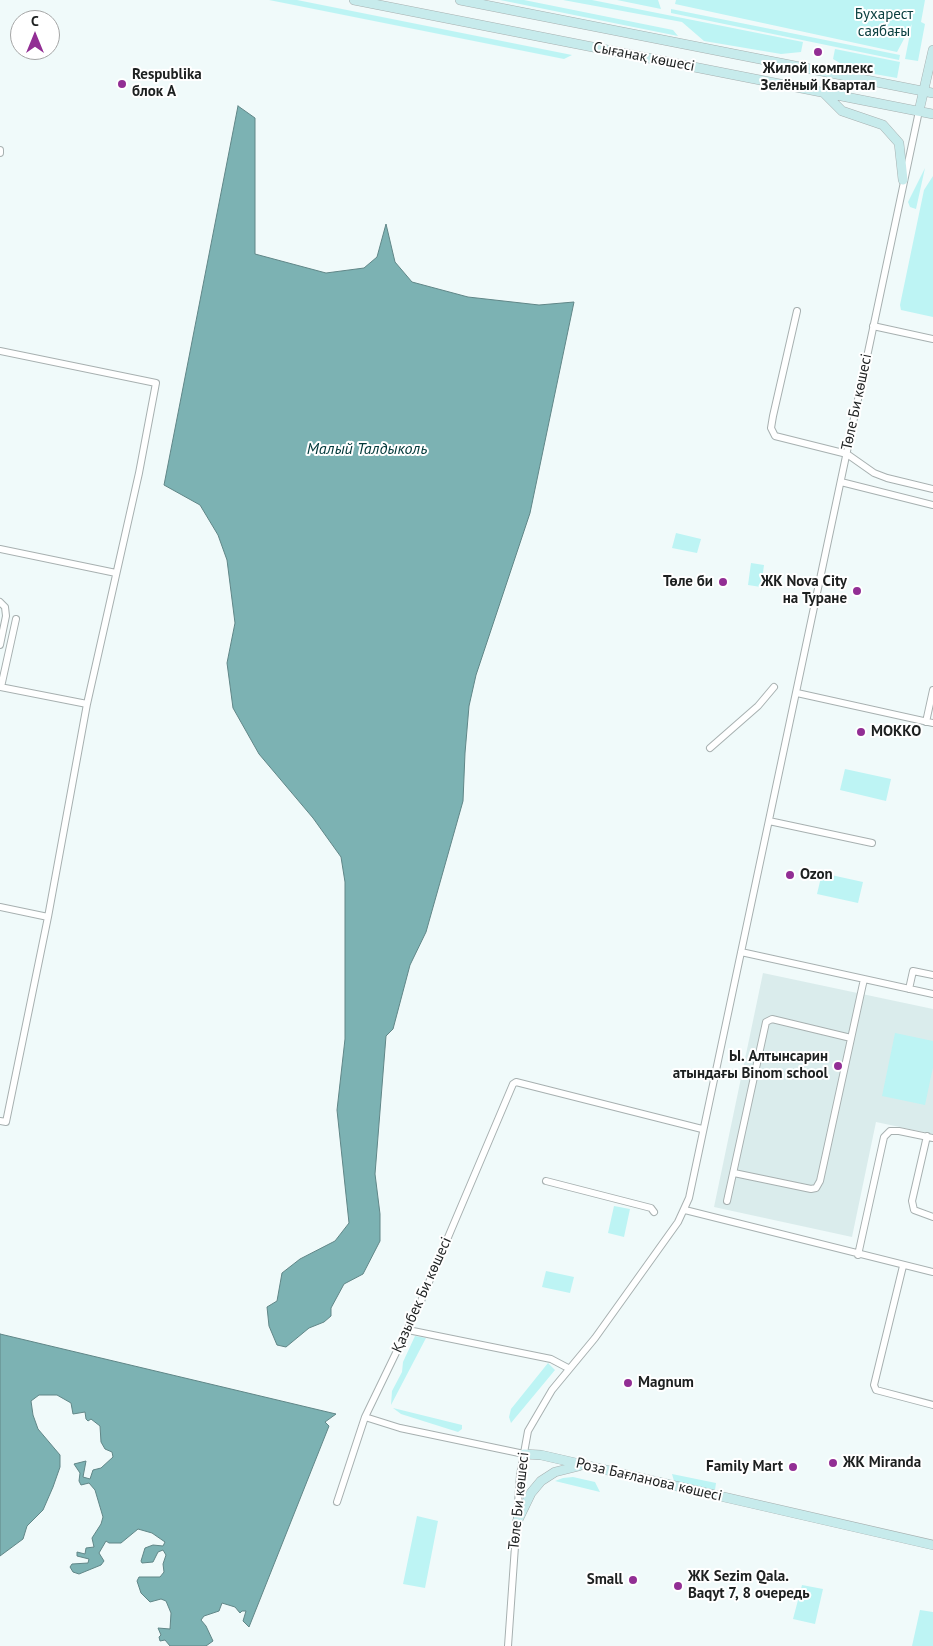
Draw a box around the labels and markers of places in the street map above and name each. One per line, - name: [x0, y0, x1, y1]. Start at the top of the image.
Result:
- marker: Жилой комплекс Зелёный Квартал: [812, 46, 824, 58]
- place label: Жилой комплекс Зелёный Квартал: [761, 60, 875, 95]
- place label: Respublika блок А: [132, 66, 202, 101]
- marker: Respublika блок А: [116, 78, 128, 90]
- place label: Төле би: [663, 573, 713, 591]
- place label: ЖК Nova City на Туране: [761, 573, 847, 608]
- marker: Төле би: [717, 576, 729, 588]
- marker: ЖК Nova City на Туране: [851, 585, 863, 597]
- place label: МОККО: [871, 723, 921, 741]
- marker: МОККО: [855, 726, 867, 738]
- place label: Ozon: [800, 866, 833, 884]
- marker: Ozon: [784, 869, 796, 881]
- place label: Ы. Алтынсарин атындағы Binom school: [673, 1048, 828, 1083]
- marker: Ы. Алтынсарин атындағы Binom school: [832, 1060, 844, 1072]
- place label: Magnum: [638, 1374, 694, 1392]
- marker: Magnum: [622, 1377, 634, 1389]
- place label: ЖК Miranda: [843, 1454, 921, 1472]
- marker: ЖК Miranda: [827, 1457, 839, 1469]
- place label: Family Mart: [706, 1458, 783, 1476]
- marker: Family Mart: [787, 1461, 799, 1473]
- place label: ЖК Sezim Qala. Baqyt 7, 8 очередь: [688, 1568, 810, 1603]
- place label: Small: [587, 1571, 623, 1589]
- marker: Small: [627, 1574, 639, 1586]
- marker: ЖК Sezim Qala. Baqyt 7, 8 очередь: [672, 1580, 684, 1592]

